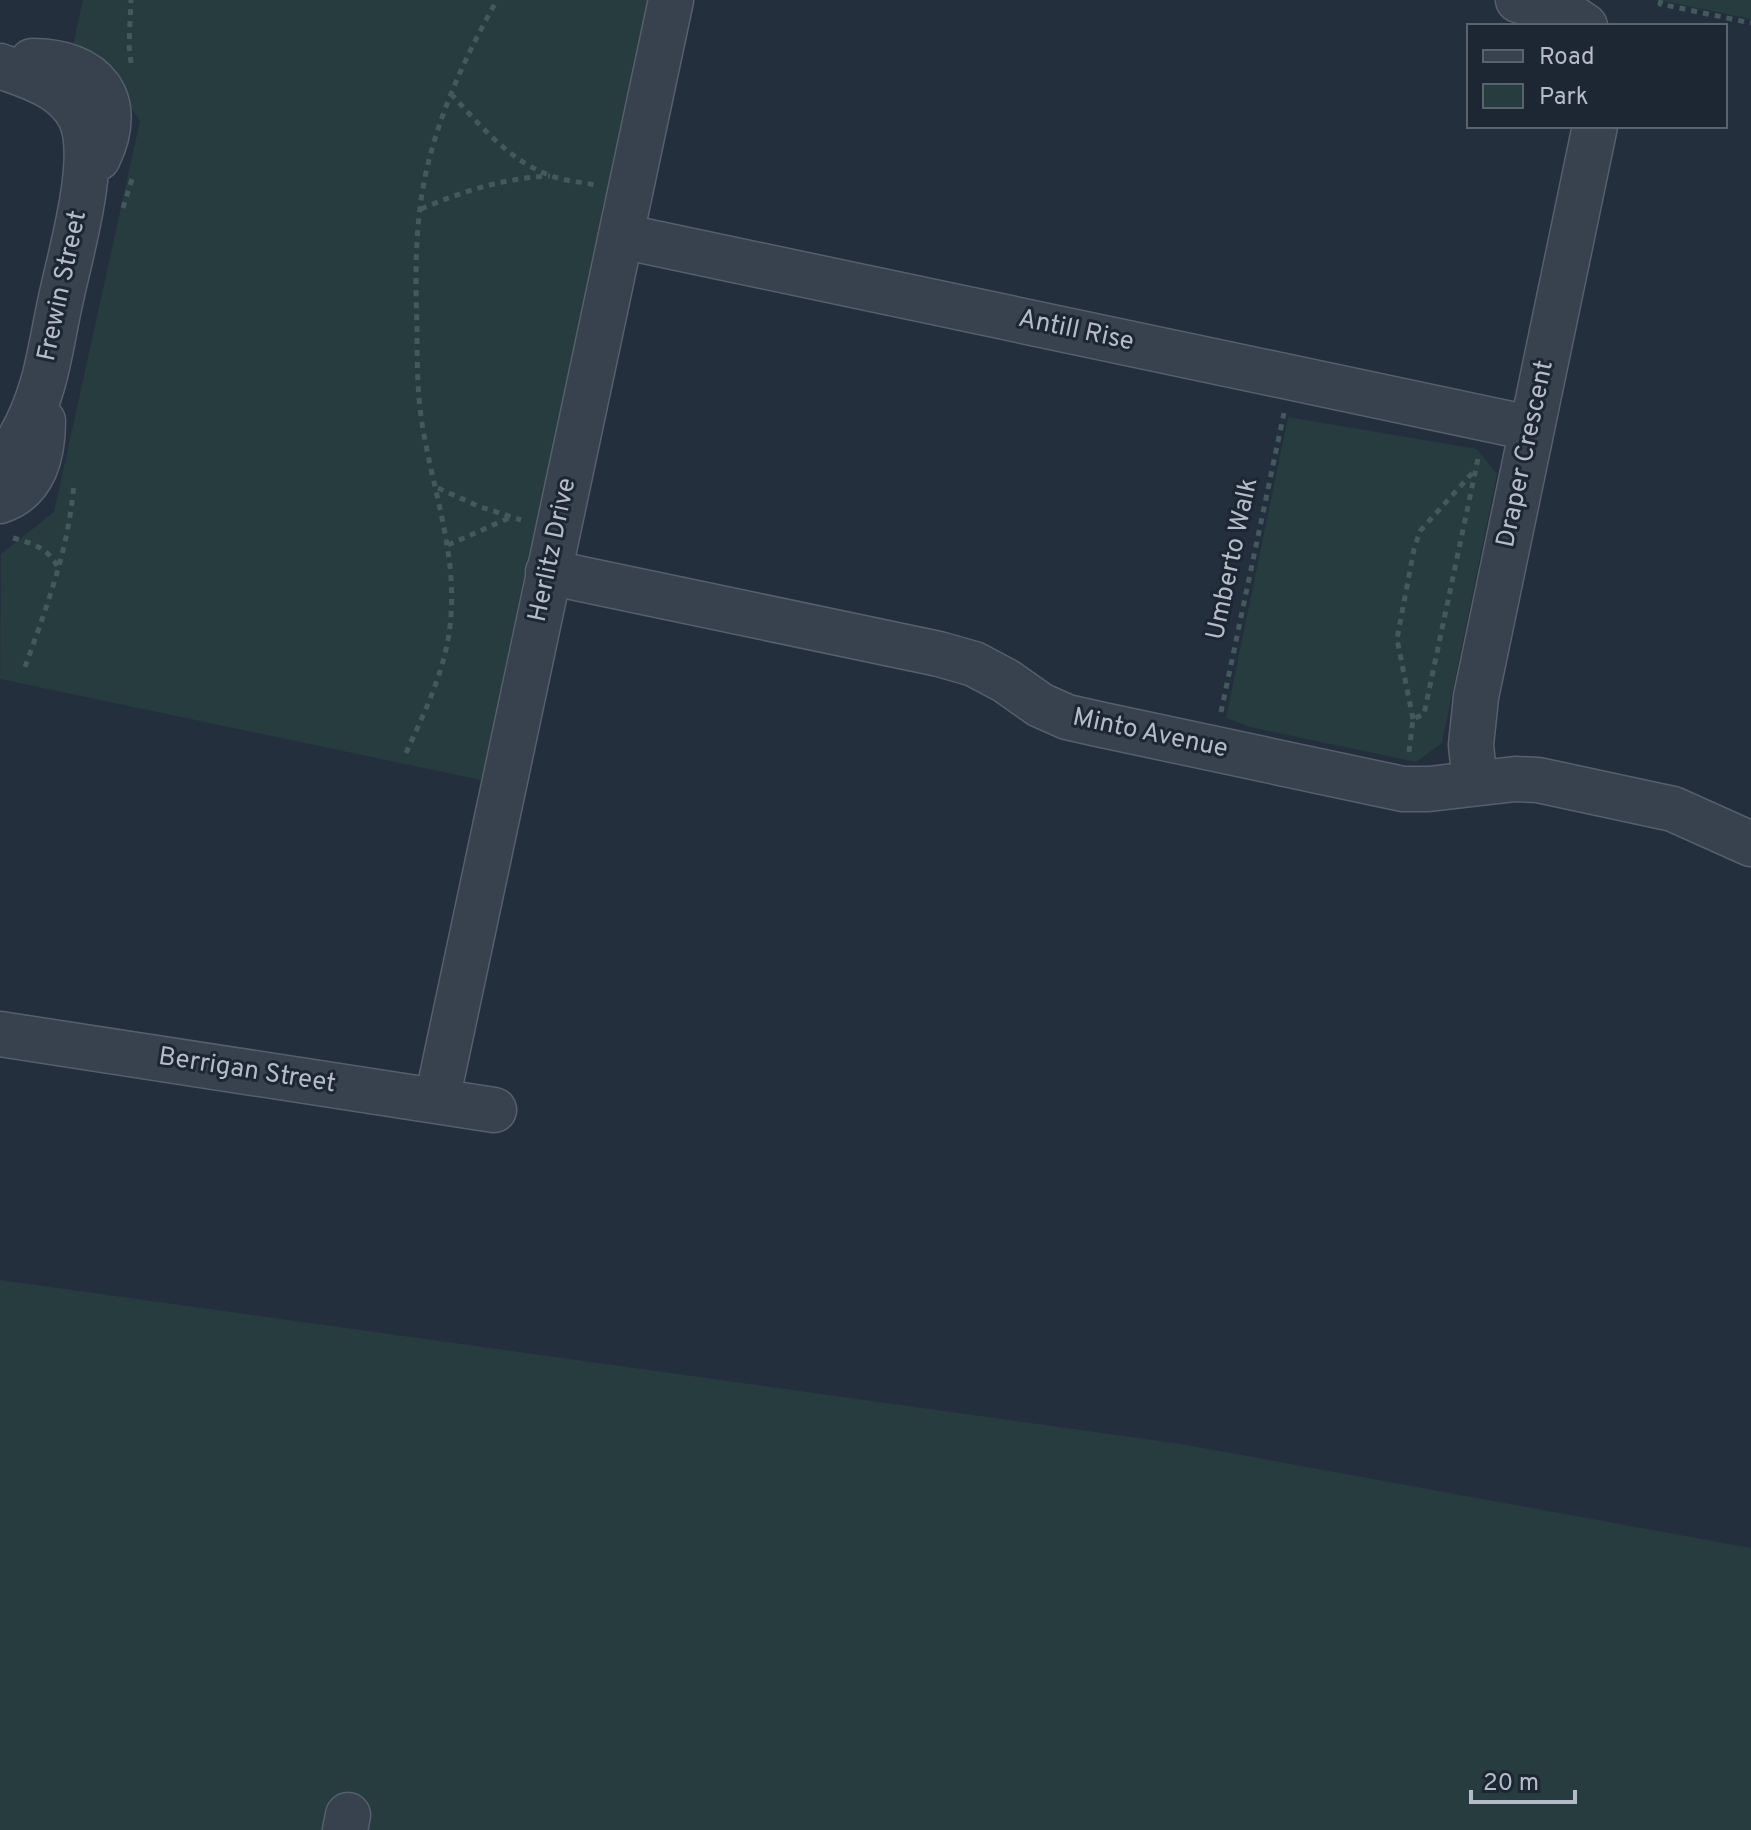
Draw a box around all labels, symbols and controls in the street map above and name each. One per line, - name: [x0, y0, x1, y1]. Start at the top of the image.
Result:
- legend: [1467, 24, 1727, 128]
- text: Road: [1539, 43, 1595, 73]
- text: Park: [1539, 83, 1589, 113]
- street label: Frewin Street: [31, 208, 95, 364]
- street label: Antill Rise: [1015, 303, 1137, 359]
- street label: Draper Crescent: [1490, 357, 1562, 551]
- street label: Herlitz Drive: [522, 475, 584, 625]
- street label: Umberto Walk: [1200, 475, 1266, 643]
- street label: Minto Avenue: [1069, 701, 1231, 767]
- street label: Berrigan Street: [156, 1041, 338, 1101]
- scale bar: [1471, 1754, 1575, 1804]
- text: 20 m: [1483, 1769, 1539, 1799]

